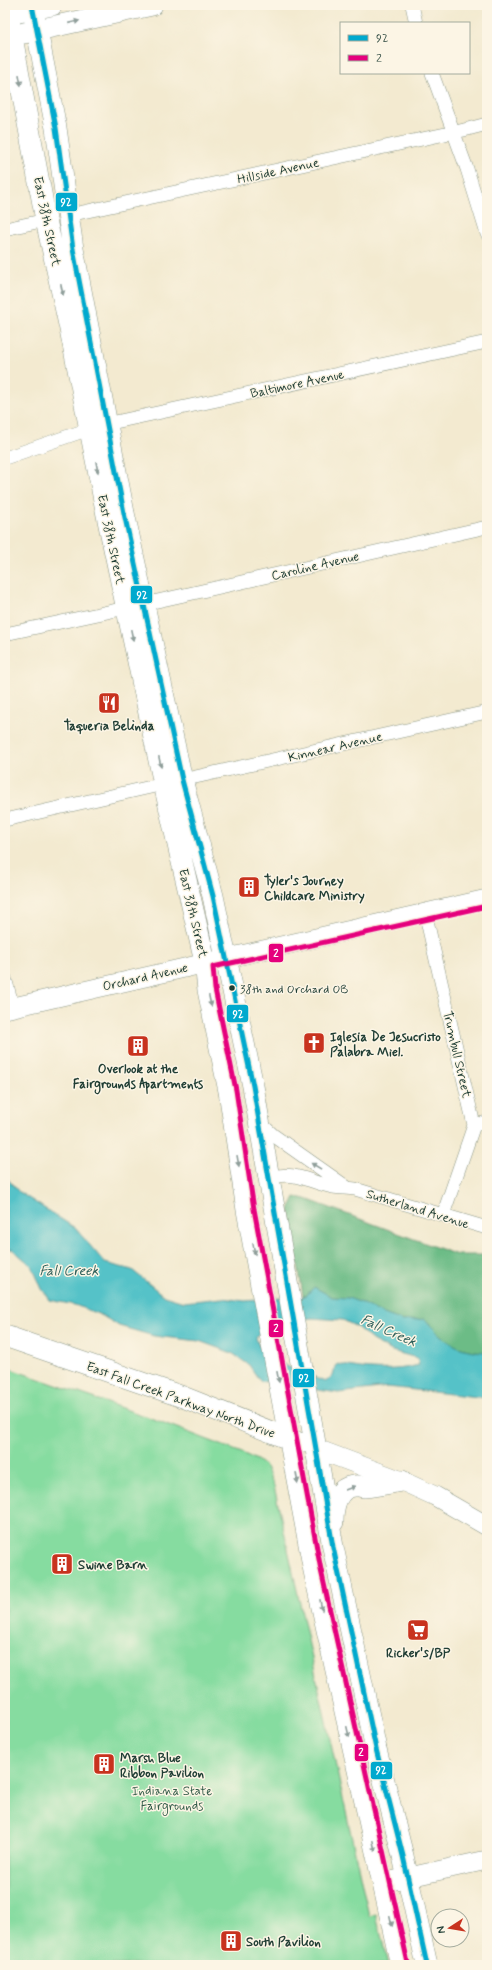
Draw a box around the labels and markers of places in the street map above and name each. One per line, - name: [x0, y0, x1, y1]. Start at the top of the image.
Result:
- restaurant icon: Taqueria Belinda: [96, 690, 122, 716]
- place label: Taqueria Belinda: [64, 718, 155, 735]
- place label: Tyler's Journey Childcare Ministry: [264, 873, 365, 905]
- building icon: Tyler's Journey Childcare Ministry: [236, 874, 262, 900]
- place label: 38th and Orchard OB: [240, 982, 348, 998]
- marker: 38th and Orchard OB: [227, 983, 237, 993]
- place label: Iglesia De Jesucristo Palabra Miel.: [330, 1029, 441, 1061]
- church icon: Iglesia De Jesucristo Palabra Miel.: [301, 1030, 327, 1056]
- building icon: Overlook at the Fairgrounds Apartments: [125, 1033, 151, 1059]
- place label: Overlook at the Fairgrounds Apartments: [73, 1061, 203, 1095]
- building icon: Swine Barn: [49, 1551, 75, 1577]
- place label: Swine Barn: [78, 1557, 148, 1574]
- supermarket icon: Ricker's/BP: [405, 1617, 431, 1643]
- place label: Ricker's/BP: [386, 1645, 451, 1662]
- place label: Marsh Blue Ribbon Pavilion: [120, 1750, 205, 1782]
- building icon: Marsh Blue Ribbon Pavilion: [91, 1751, 117, 1777]
- building icon: South Pavilion: [218, 1928, 244, 1954]
- place label: South Pavilion: [246, 1934, 321, 1951]

